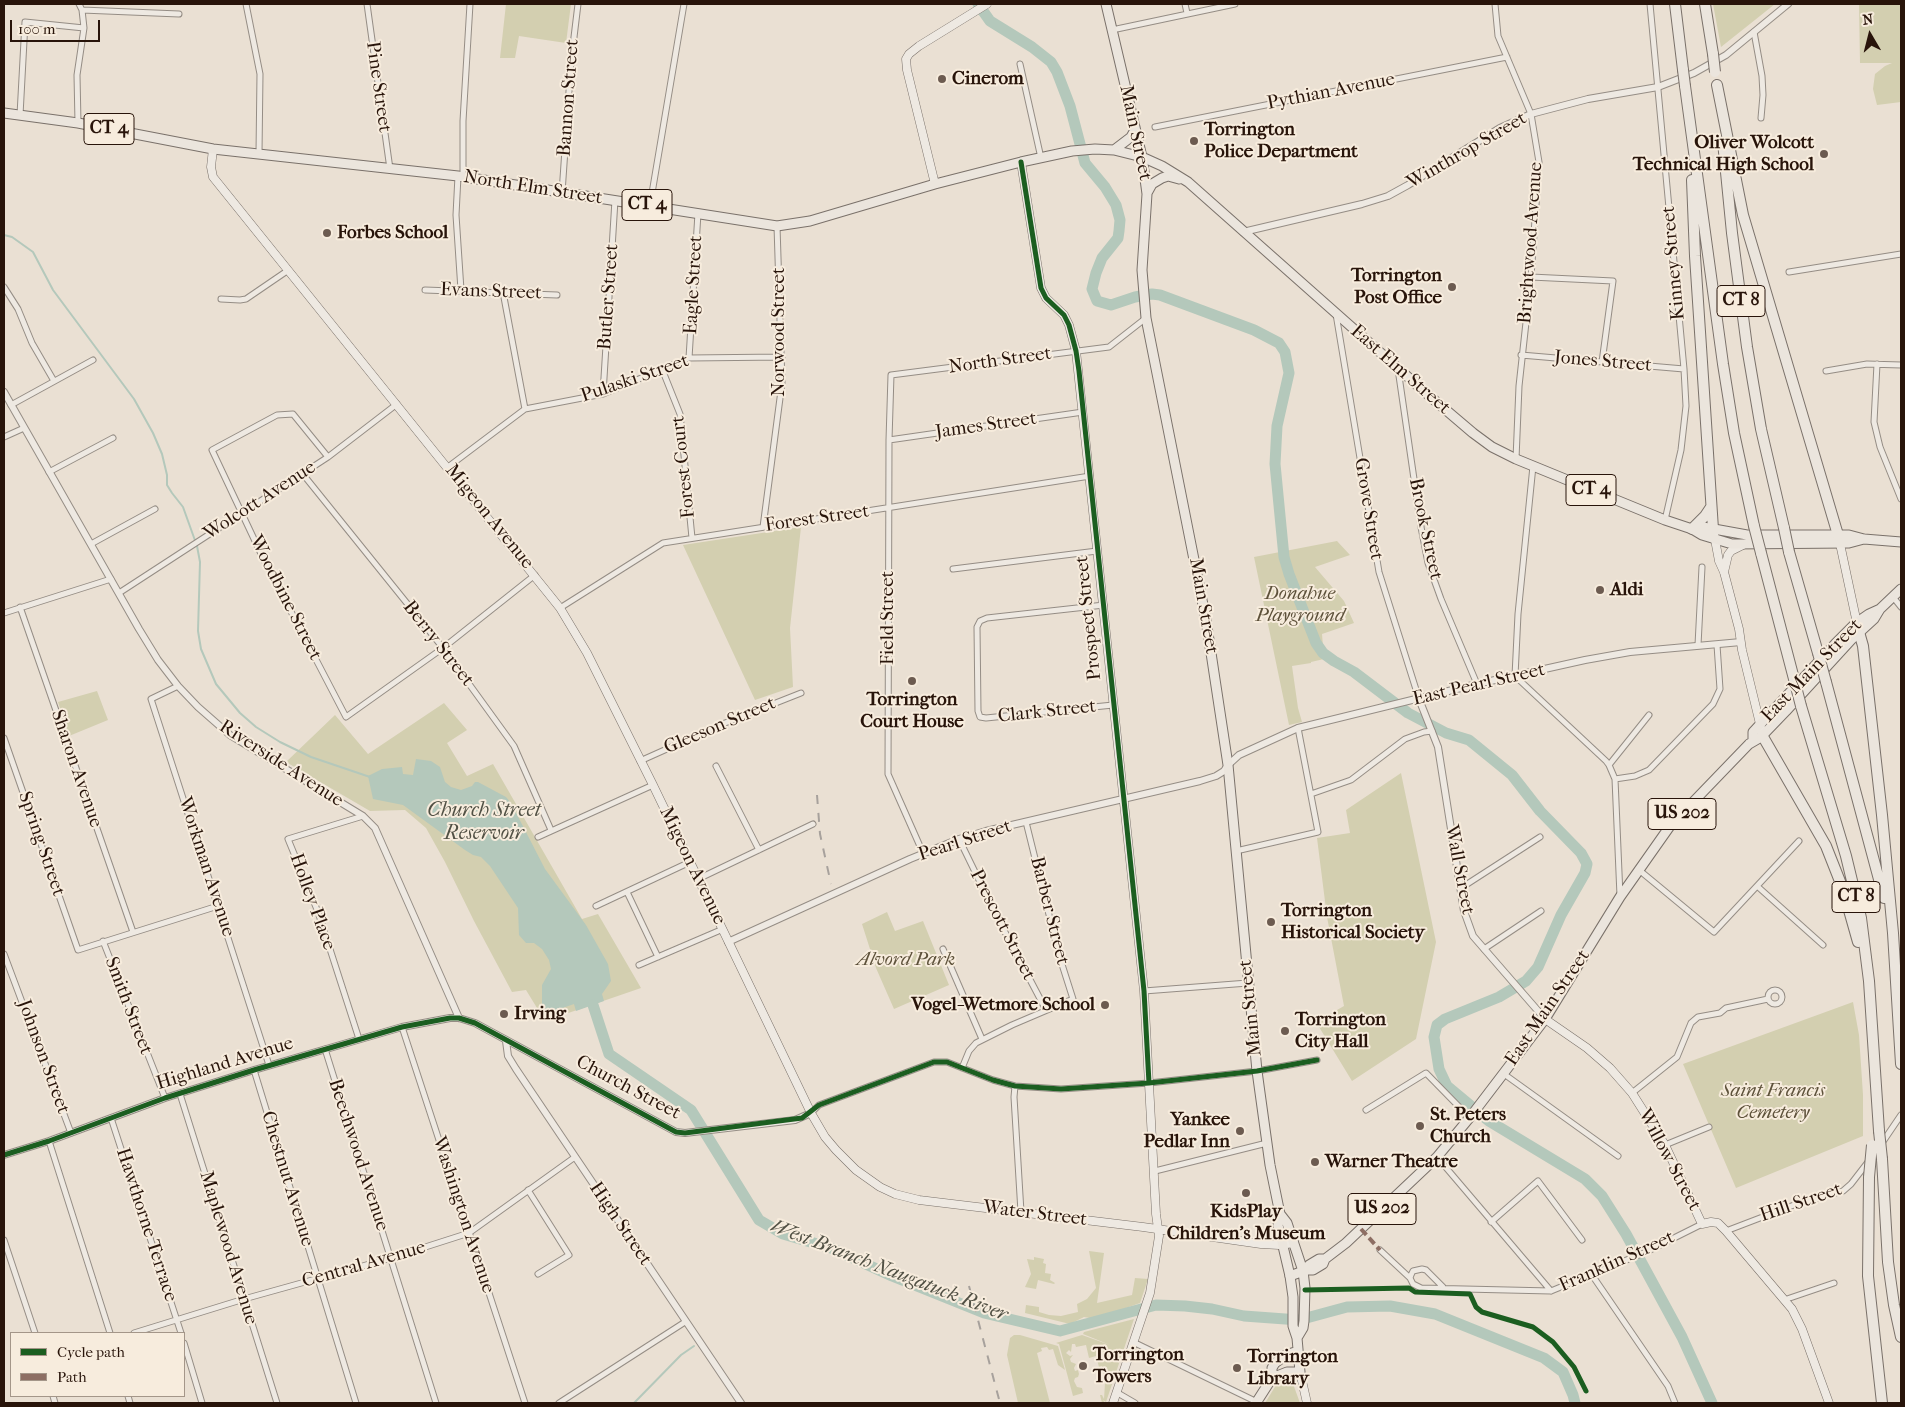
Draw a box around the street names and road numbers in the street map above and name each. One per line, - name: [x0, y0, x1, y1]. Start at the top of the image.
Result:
- street label: Bannon Street: [554, 38, 584, 158]
- street label: Pine Street: [360, 40, 396, 134]
- street label: Pythian Avenue: [1265, 68, 1397, 116]
- street label: Main Street: [1114, 83, 1156, 183]
- street label: Winthrop Street: [1403, 107, 1531, 195]
- road number: CT 4: [84, 114, 134, 144]
- street label: Brightwood Avenue: [1514, 161, 1548, 325]
- street label: North Elm Street: [462, 166, 604, 210]
- road number: CT 4: [622, 190, 672, 220]
- street label: Kinney Street: [1658, 205, 1690, 321]
- street label: Eagle Street: [680, 235, 708, 335]
- street label: Butler Street: [594, 243, 624, 351]
- street label: Norwood Street: [768, 267, 790, 397]
- street label: Evans Street: [440, 279, 542, 305]
- road number: CT 8: [1717, 286, 1765, 316]
- street label: East Elm Street: [1345, 320, 1455, 420]
- street label: North Street: [947, 343, 1053, 379]
- street label: Jones Street: [1553, 346, 1653, 378]
- street label: Pulaski Street: [578, 350, 692, 408]
- street label: James Street: [934, 408, 1038, 444]
- street label: Forest Court: [667, 415, 701, 519]
- street label: Wolcott Avenue: [200, 456, 320, 546]
- street label: Grove Street: [1349, 456, 1387, 562]
- street label: Migeon Avenue: [440, 460, 538, 574]
- road number: CT 4: [1566, 474, 1616, 506]
- street label: Brook Street: [1403, 476, 1447, 582]
- street label: Forest Street: [763, 500, 871, 538]
- street label: Woodbine Street: [244, 532, 326, 664]
- street label: Prospect Street: [1071, 555, 1107, 681]
- street label: Main Street: [1183, 556, 1223, 656]
- street label: Field Street: [877, 571, 899, 665]
- street label: Berry Street: [398, 597, 478, 691]
- street label: East Main Street: [1757, 614, 1867, 728]
- street label: East Pearl Street: [1411, 659, 1547, 711]
- street label: Gleeson Street: [661, 692, 779, 760]
- street label: Clark Street: [997, 696, 1097, 728]
- street label: Sharon Avenue: [45, 707, 107, 831]
- street label: Riverside Avenue: [215, 715, 347, 813]
- street label: Spring Street: [12, 789, 70, 899]
- street label: Workman Avenue: [173, 794, 239, 940]
- road number: US 202: [1648, 799, 1716, 830]
- street label: Migeon Avenue: [654, 803, 730, 929]
- street label: Pearl Street: [916, 815, 1014, 867]
- street label: Wall Street: [1439, 823, 1479, 917]
- street label: Holley Place: [284, 851, 340, 953]
- street label: Barber Street: [1025, 854, 1073, 968]
- street label: Prescott Street: [964, 866, 1040, 984]
- road number: CT 8: [1832, 882, 1880, 912]
- street label: East Main Street: [1501, 946, 1595, 1070]
- street label: Smith Street: [99, 954, 157, 1058]
- street label: Main Street: [1235, 959, 1267, 1057]
- street label: Johnson Street: [12, 997, 74, 1117]
- street label: Highland Avenue: [154, 1032, 296, 1096]
- street label: Church Street: [572, 1051, 684, 1125]
- street label: Beechwood Avenue: [323, 1076, 393, 1234]
- street label: Willow Street: [1633, 1105, 1705, 1215]
- street label: Chestnut Avenue: [256, 1109, 318, 1249]
- street label: Washington Avenue: [427, 1134, 499, 1296]
- street label: Hawthorne Terrace: [110, 1145, 182, 1305]
- street label: Maplewood Avenue: [194, 1168, 262, 1328]
- street label: High Street: [584, 1178, 656, 1270]
- street label: Hill Street: [1757, 1178, 1845, 1228]
- road number: US 202: [1348, 1194, 1416, 1224]
- street label: Water Street: [982, 1196, 1088, 1232]
- street label: Franklin Street: [1556, 1226, 1678, 1298]
- street label: Central Avenue: [300, 1236, 428, 1294]

